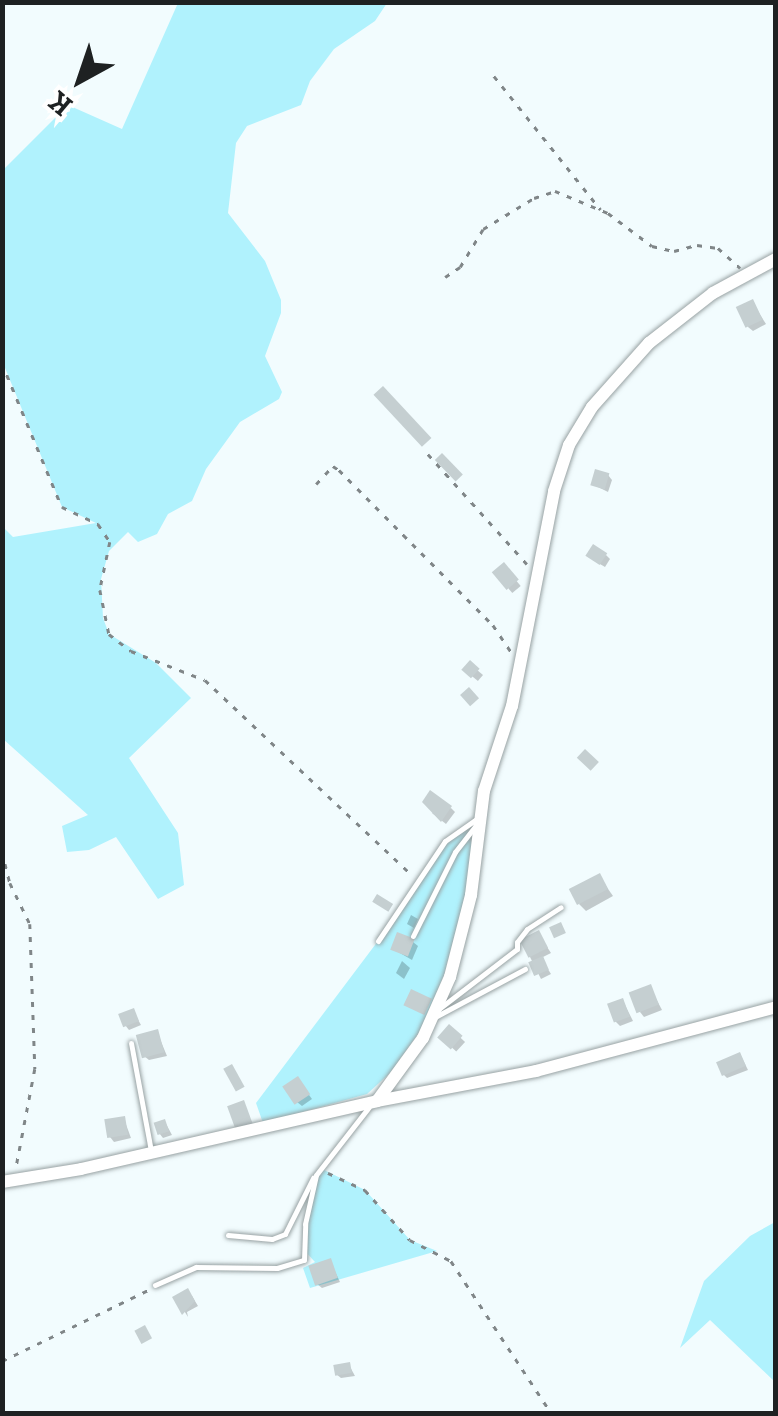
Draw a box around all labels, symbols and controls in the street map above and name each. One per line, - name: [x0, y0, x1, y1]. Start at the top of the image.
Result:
- north arrow: [30, 30, 130, 130]
- text: K: [42, 84, 79, 122]

